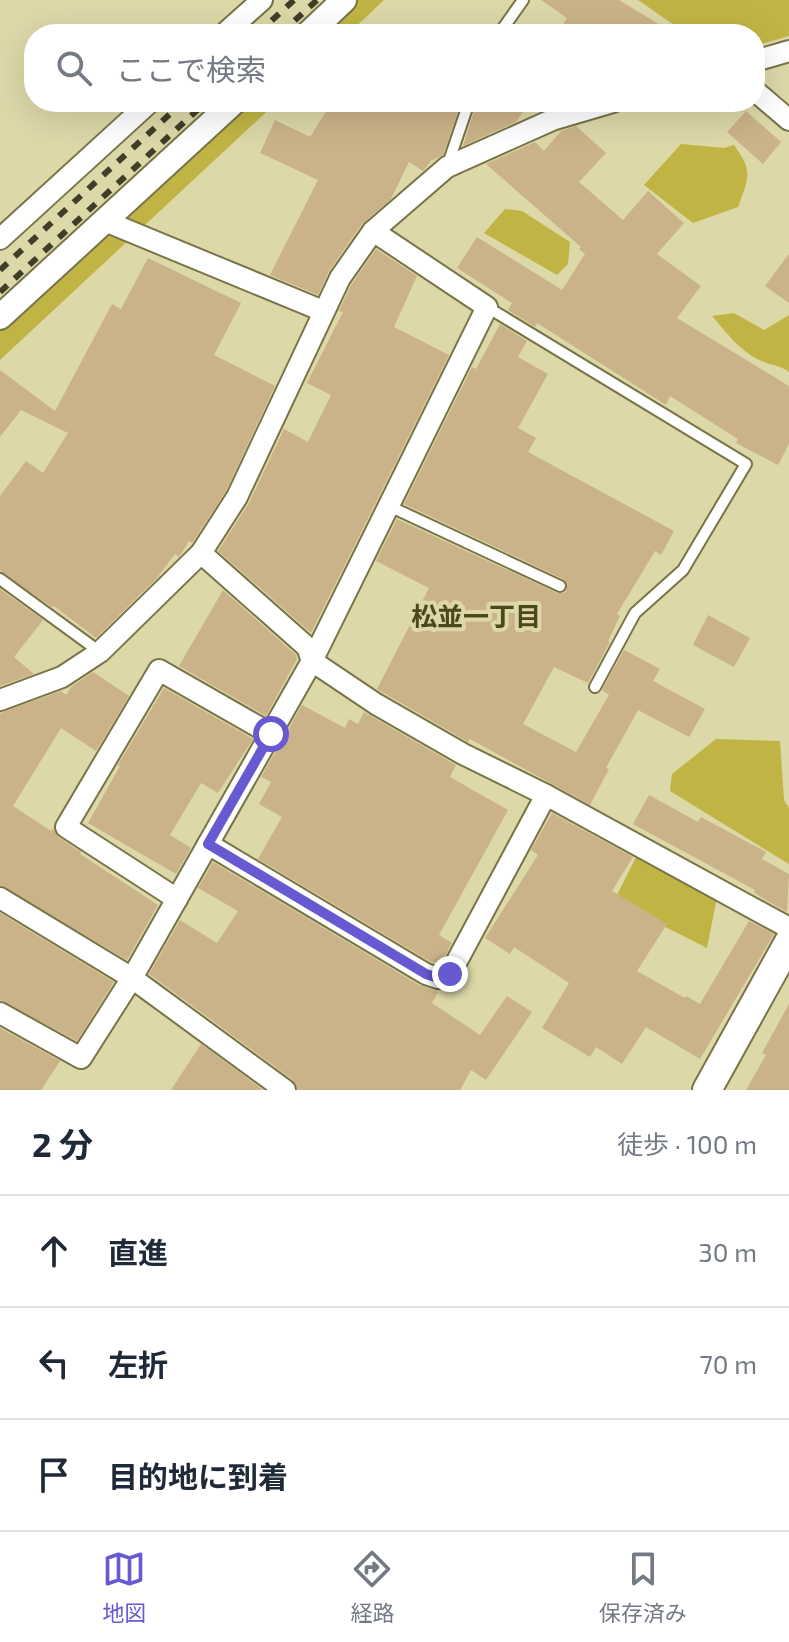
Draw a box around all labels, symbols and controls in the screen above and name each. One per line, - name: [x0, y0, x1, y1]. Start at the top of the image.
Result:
- search box: [24, 24, 765, 112]
- icon: search: [52, 46, 96, 90]
- text: ここで検索: [116, 51, 266, 87]
- district label: 松並一丁目: [411, 600, 541, 631]
- route start: [253, 716, 289, 752]
- route end: [432, 956, 468, 992]
- text: 2 分: [32, 1123, 93, 1164]
- text: 徒歩 · 100 m: [617, 1128, 757, 1159]
- icon: ahead: [32, 1229, 76, 1273]
- text: 直進: [108, 1234, 168, 1270]
- text: 30 m: [698, 1236, 757, 1267]
- icon: left: [32, 1341, 76, 1385]
- text: 左折: [108, 1346, 168, 1382]
- text: 70 m: [699, 1348, 757, 1379]
- icon: arrive: [32, 1453, 76, 1497]
- text: 目的地に到着: [108, 1458, 288, 1494]
- tab: 地図: [102, 1547, 146, 1627]
- tab: 経路: [350, 1547, 395, 1627]
- tab: 保存済み: [599, 1547, 687, 1627]

